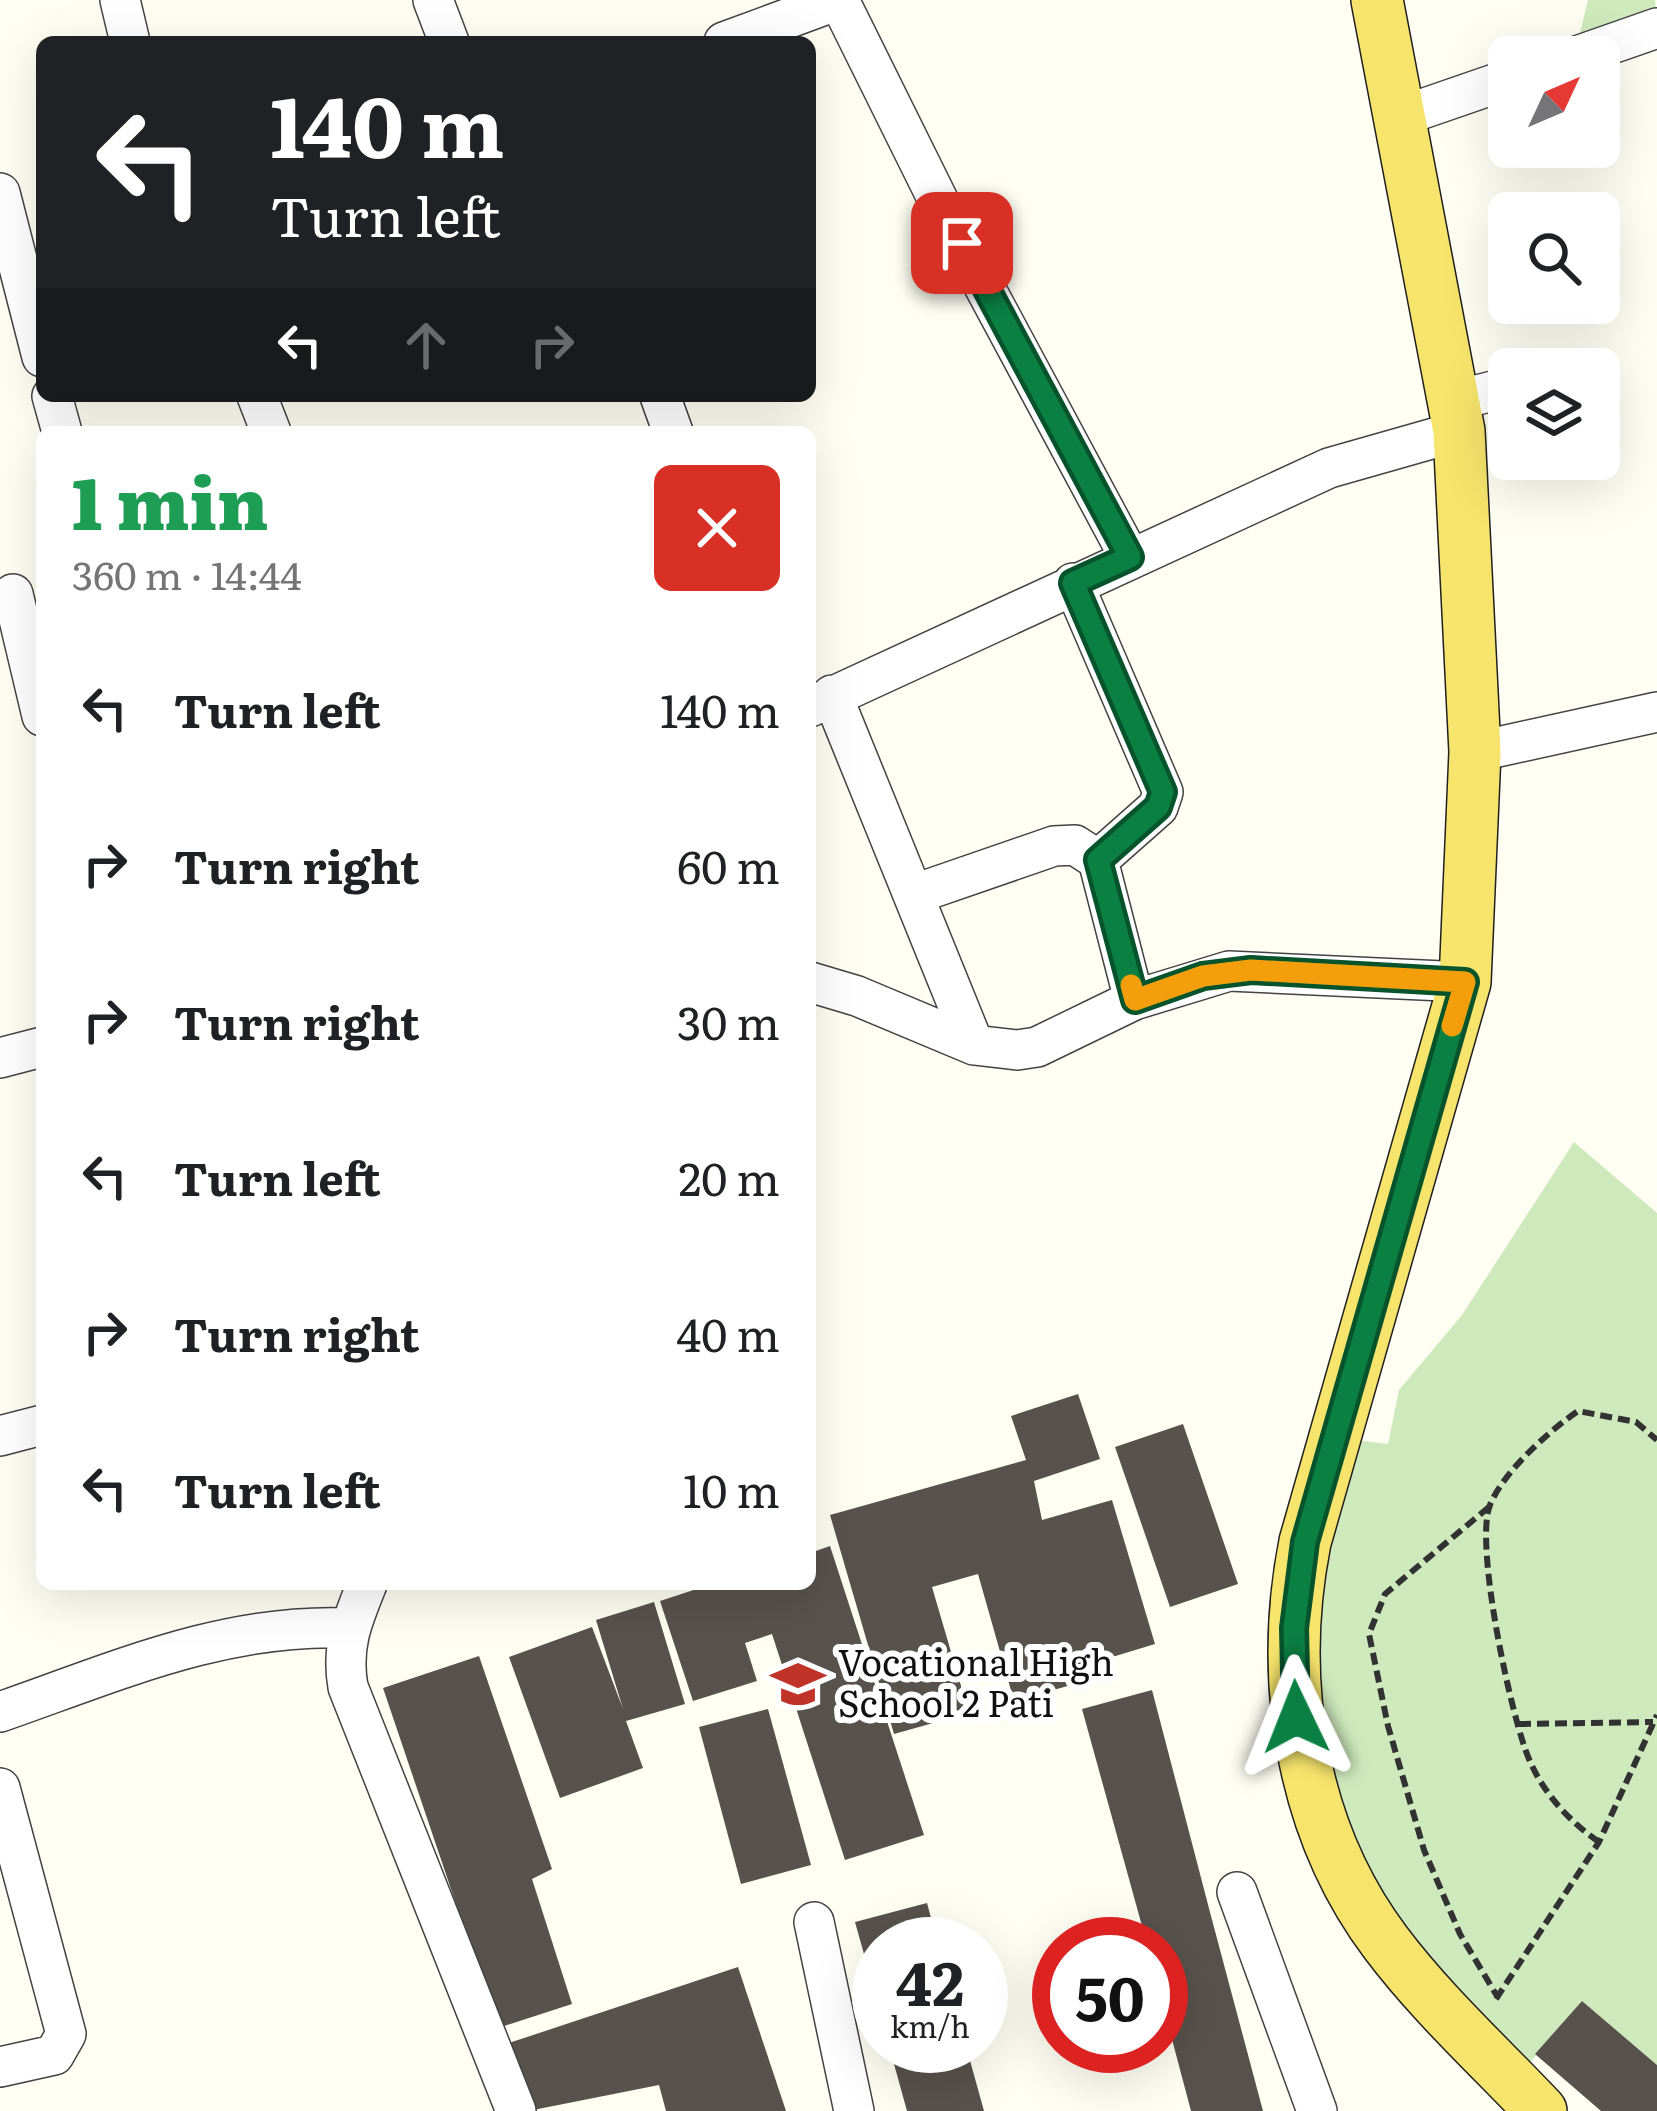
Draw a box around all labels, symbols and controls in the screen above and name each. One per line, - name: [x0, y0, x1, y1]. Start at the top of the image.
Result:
- north arrow: [1488, 36, 1620, 168]
- map controls: [1488, 36, 1620, 480]
- text: 140 m: [270, 59, 505, 184]
- icon: left: [72, 84, 228, 240]
- text: Turn left: [270, 173, 501, 254]
- pin: [911, 192, 1013, 294]
- button: search: [1488, 192, 1620, 324]
- icon: arrive: [929, 210, 995, 276]
- icon: left: [267, 312, 333, 378]
- icon: ahead: [393, 312, 459, 378]
- icon: right: [519, 312, 585, 378]
- button: layers: [1488, 348, 1620, 480]
- text: 1 min: [72, 445, 268, 552]
- button: close: [654, 465, 780, 591]
- text: 360 m · 14:44: [72, 544, 302, 602]
- icon: left: [72, 675, 138, 741]
- text: Turn left: [174, 675, 381, 742]
- text: 140 m: [660, 675, 780, 742]
- icon: right: [72, 831, 138, 897]
- text: Turn right: [174, 831, 420, 898]
- text: 60 m: [677, 831, 780, 898]
- icon: right: [72, 987, 138, 1053]
- text: Turn right: [174, 987, 420, 1054]
- text: 30 m: [677, 987, 780, 1054]
- icon: left: [72, 1143, 138, 1209]
- text: Turn left: [174, 1143, 381, 1210]
- text: 20 m: [679, 1143, 780, 1210]
- icon: right: [72, 1299, 138, 1365]
- text: Turn right: [174, 1299, 420, 1366]
- text: 40 m: [677, 1299, 780, 1366]
- icon: left: [72, 1455, 138, 1521]
- text: Turn left: [174, 1455, 381, 1522]
- text: 10 m: [683, 1455, 780, 1522]
- place label: Vocational High School 2 Pati: [838, 1634, 1114, 1728]
- position arrow: [1233, 1654, 1359, 1780]
- school or university icon: Vocational High School 2 Pati: [769, 1655, 827, 1713]
- speed limit sign: 50: [1032, 1917, 1188, 2073]
- text: 42: [896, 1935, 964, 2024]
- text: km/h: [890, 2003, 970, 2047]

